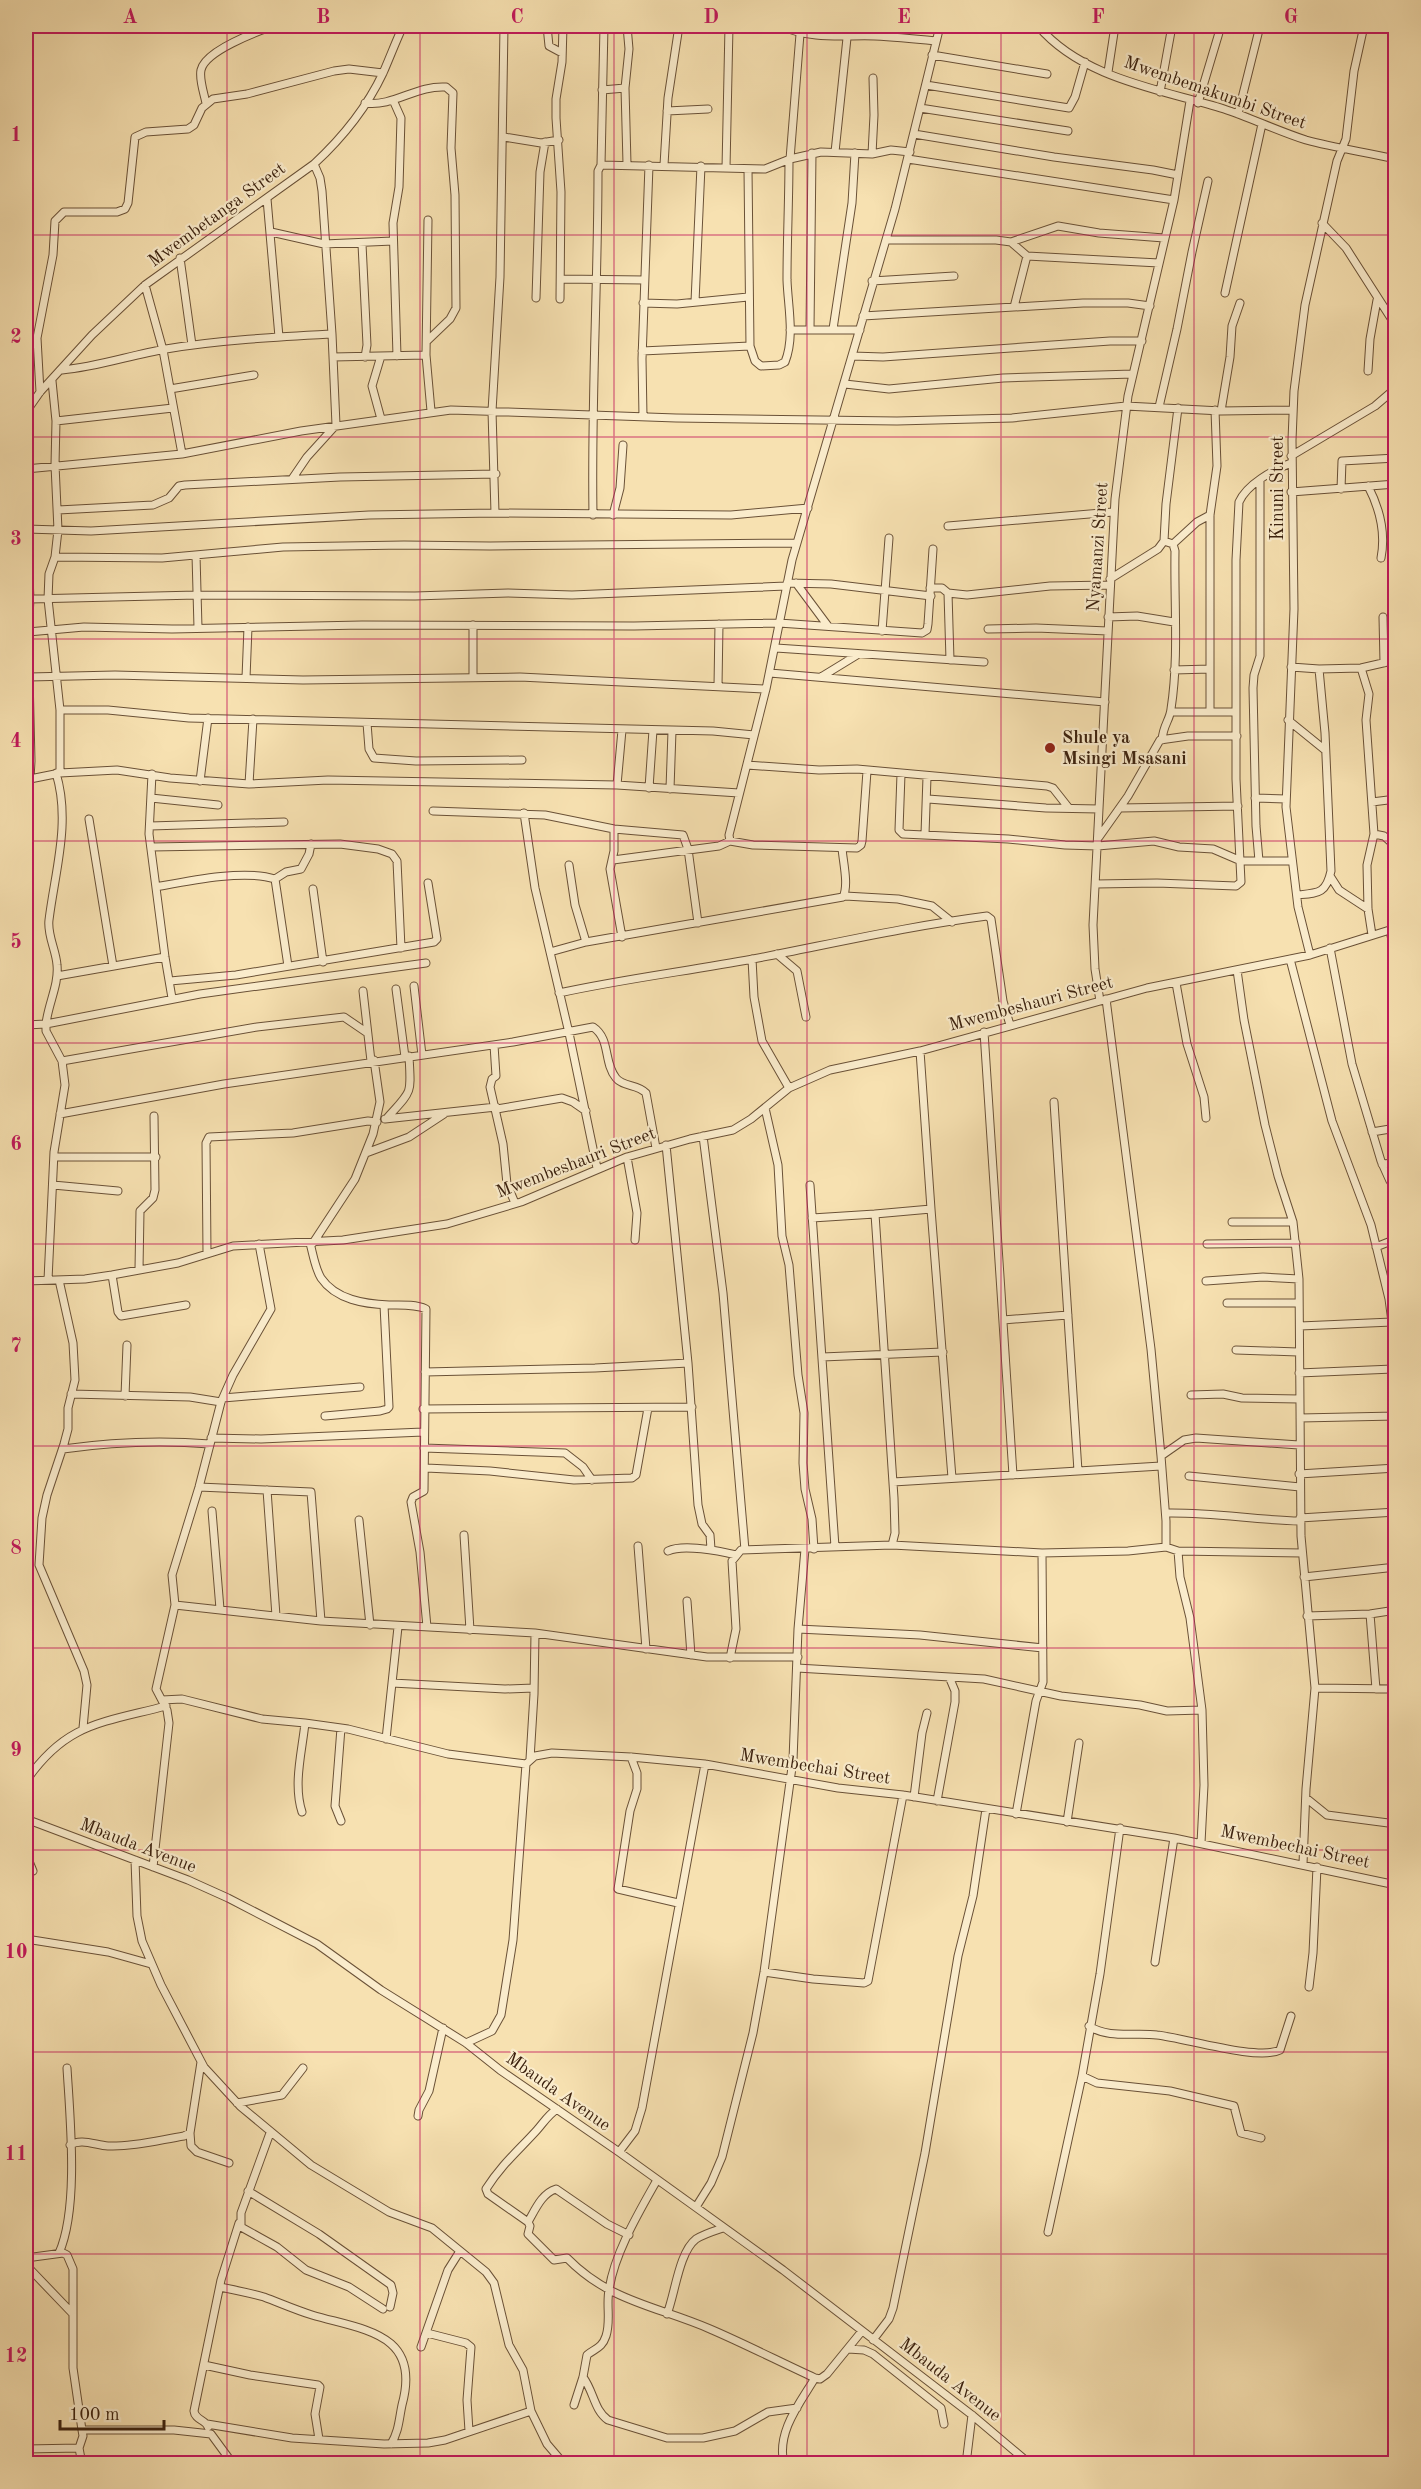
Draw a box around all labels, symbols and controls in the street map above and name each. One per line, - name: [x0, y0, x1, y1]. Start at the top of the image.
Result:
- text: A: [122, 8, 138, 28]
- text: B: [316, 8, 330, 28]
- text: C: [510, 8, 524, 28]
- text: D: [703, 8, 719, 28]
- text: E: [897, 8, 911, 28]
- text: F: [1091, 8, 1105, 28]
- text: G: [1284, 8, 1298, 28]
- street label: Mwembemakumbi Street: [1122, 53, 1308, 133]
- text: 1: [10, 126, 22, 146]
- street label: Mwembetanga Street: [145, 159, 289, 271]
- text: 2: [10, 328, 22, 348]
- street label: Kinuni Street: [1269, 435, 1287, 541]
- street label: Nyamanzi Street: [1084, 481, 1112, 613]
- text: 3: [10, 530, 22, 550]
- place label: Shule ya Msingi Msasani: [1062, 729, 1187, 768]
- text: 4: [10, 732, 22, 752]
- marker: Shule ya Msingi Msasani: [1043, 741, 1057, 755]
- text: 5: [10, 932, 22, 953]
- street label: Mwembeshauri Street: [947, 973, 1115, 1035]
- street label: Mwembeshauri Street: [494, 1124, 658, 1202]
- text: 6: [10, 1135, 22, 1155]
- text: 7: [10, 1337, 22, 1357]
- text: 8: [10, 1539, 22, 1559]
- text: 9: [10, 1741, 22, 1761]
- street label: Mwembechai Street: [738, 1746, 892, 1788]
- street label: Mbauda Avenue: [77, 1816, 199, 1876]
- street label: Mwembechai Street: [1219, 1822, 1371, 1872]
- text: 10: [4, 1943, 28, 1963]
- street label: Mbauda Avenue: [502, 2049, 614, 2135]
- text: 11: [4, 2145, 28, 2165]
- street label: Mbauda Avenue: [896, 2335, 1004, 2425]
- text: 12: [4, 2347, 28, 2367]
- scale bar: [60, 2393, 164, 2431]
- text: 100 m: [69, 2406, 120, 2424]

